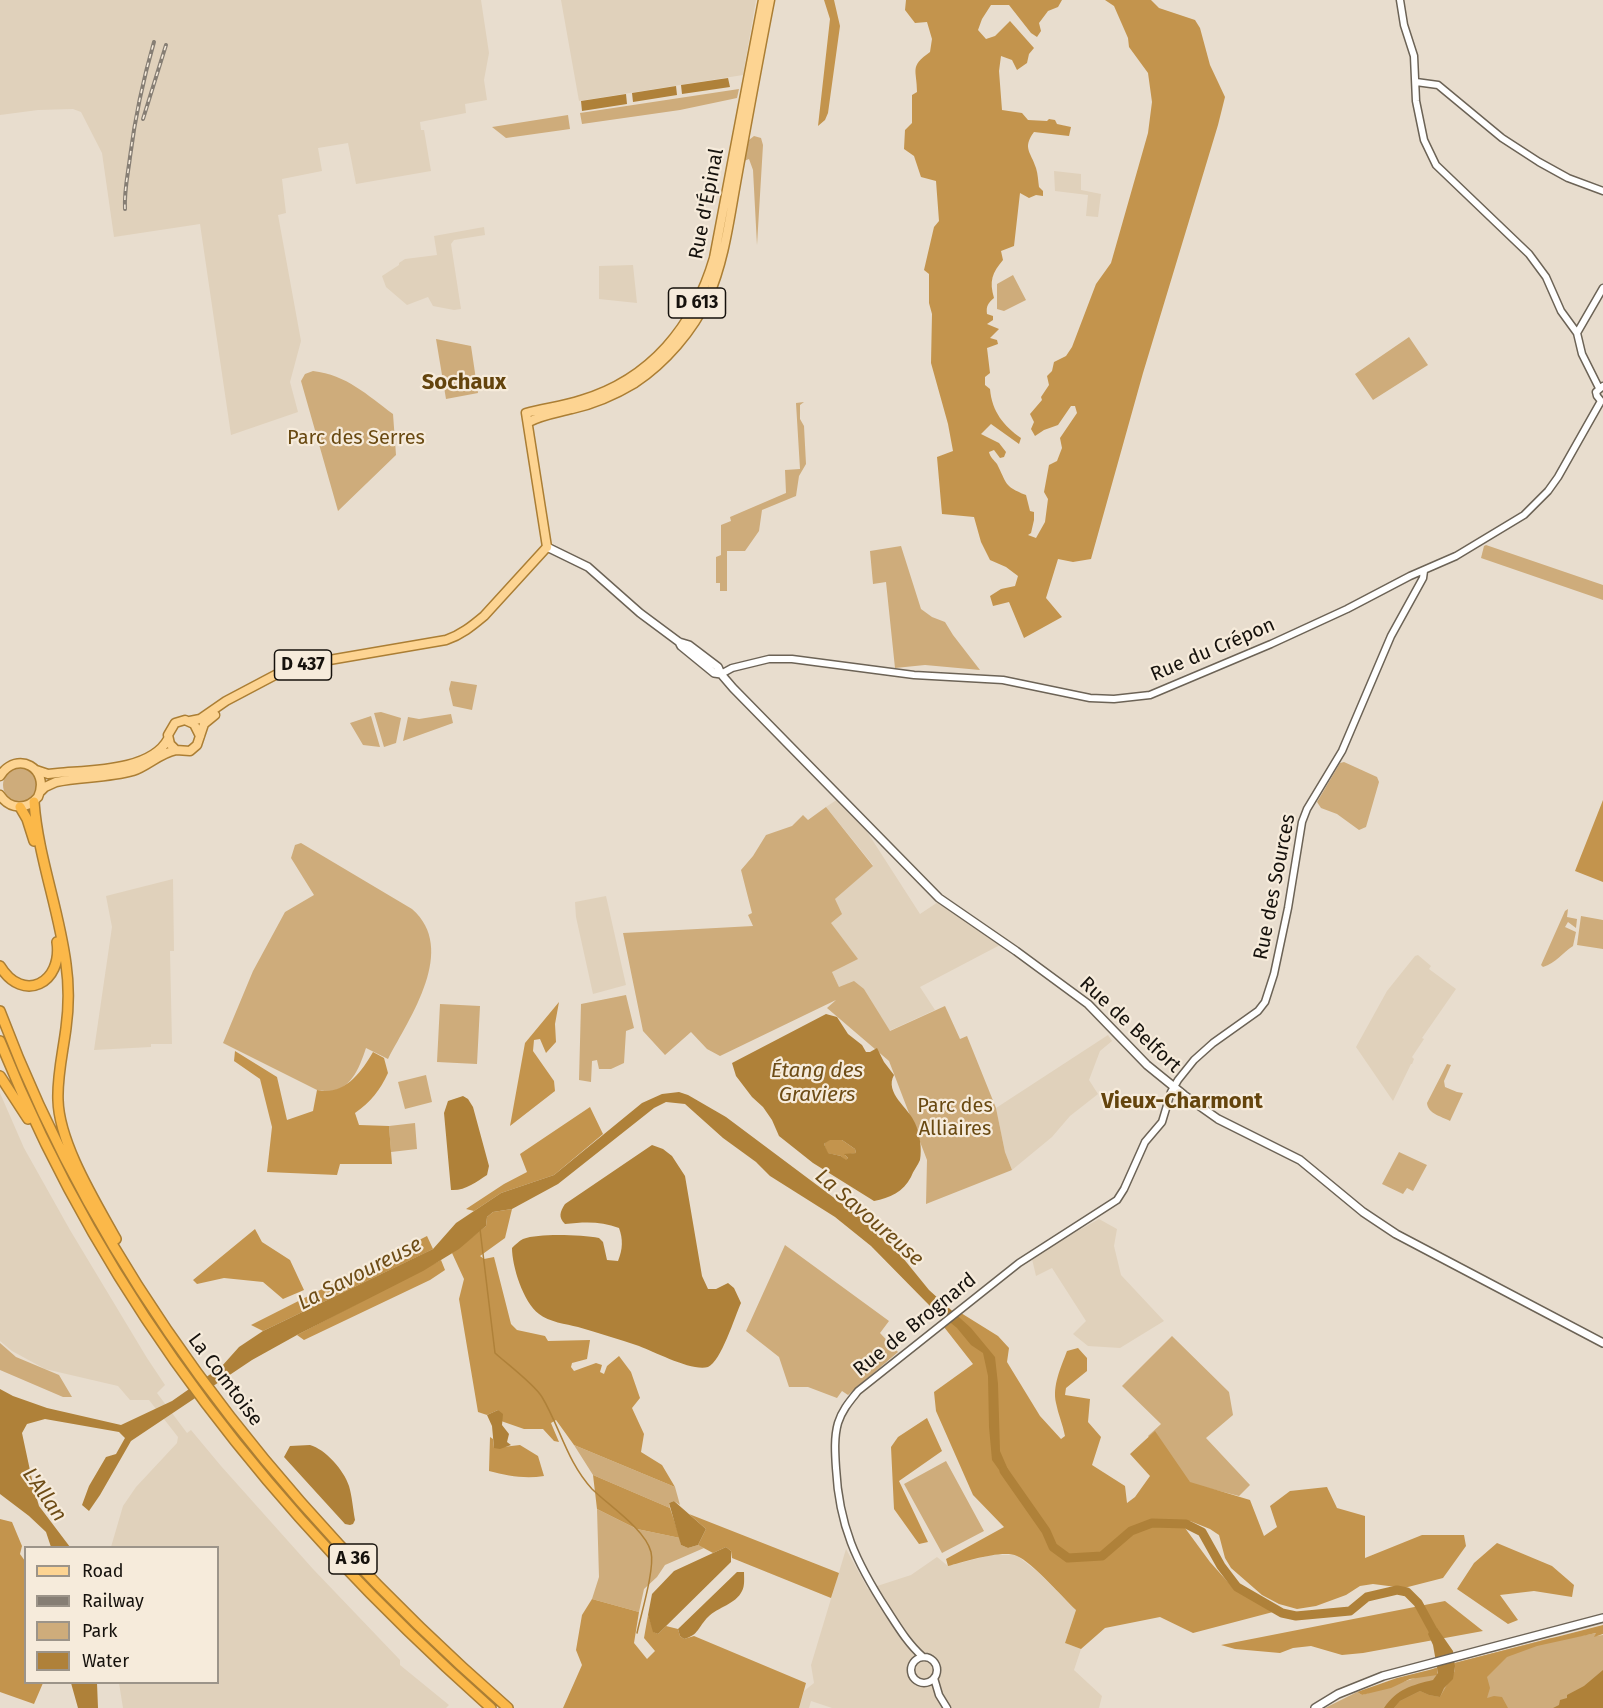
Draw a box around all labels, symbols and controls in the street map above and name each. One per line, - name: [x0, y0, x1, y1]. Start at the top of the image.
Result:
- street label: Rue d'Épinal: [684, 146, 730, 262]
- road number: D 613: [668, 288, 726, 318]
- district label: Sochaux: [422, 370, 506, 396]
- park label: Parc des Serres: [287, 426, 425, 450]
- street label: Rue du Crépon: [1147, 613, 1279, 687]
- road number: D 437: [274, 650, 332, 680]
- street label: Rue des Sources: [1249, 812, 1301, 962]
- street label: Rue de Belfort: [1074, 972, 1186, 1078]
- water label: Étang des Graviers: [771, 1058, 863, 1108]
- district label: Vieux-Charmont: [1101, 1089, 1263, 1115]
- park label: Parc des Alliaires: [917, 1094, 993, 1141]
- water label: La Savoureuse: [810, 1164, 928, 1272]
- water label: La Savoureuse: [294, 1232, 426, 1316]
- street label: Rue de Brognard: [849, 1268, 981, 1382]
- street label: La Comtoise: [182, 1329, 268, 1431]
- water label: L'Allan: [16, 1463, 72, 1527]
- road number: A 36: [329, 1544, 377, 1574]
- legend: [24, 1546, 219, 1684]
- text: Road: [82, 1560, 124, 1582]
- text: Railway: [82, 1590, 144, 1612]
- text: Park: [82, 1620, 117, 1642]
- text: Water: [82, 1650, 129, 1672]

